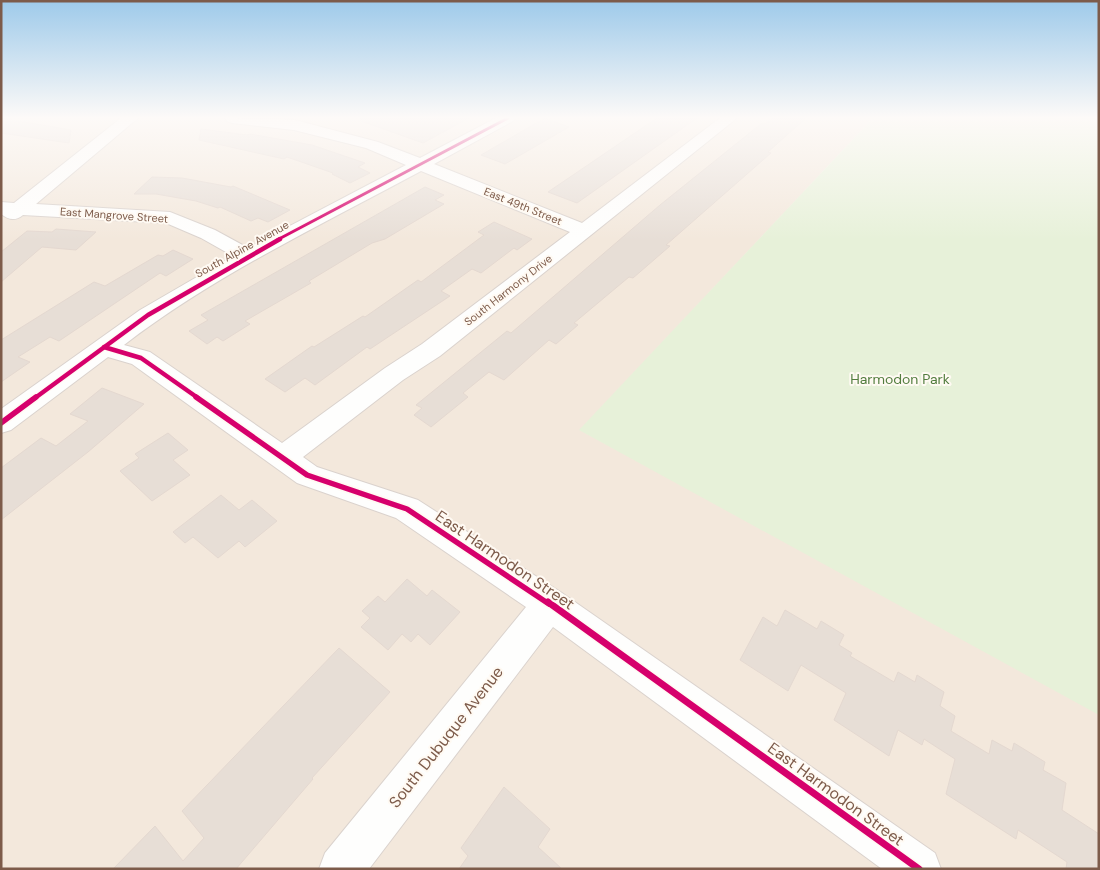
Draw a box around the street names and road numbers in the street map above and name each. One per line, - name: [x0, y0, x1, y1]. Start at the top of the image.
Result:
- street label: East 49th Street: [482, 184, 564, 228]
- street label: East Mangrove Street: [59, 204, 169, 226]
- street label: South Alpine Avenue: [193, 217, 291, 281]
- street label: South Harmony Drive: [461, 251, 555, 329]
- street label: East Harmodon Street: [431, 506, 579, 614]
- street label: South Dubuque Avenue: [384, 662, 508, 812]
- street label: East Harmodon Street: [764, 737, 908, 851]

